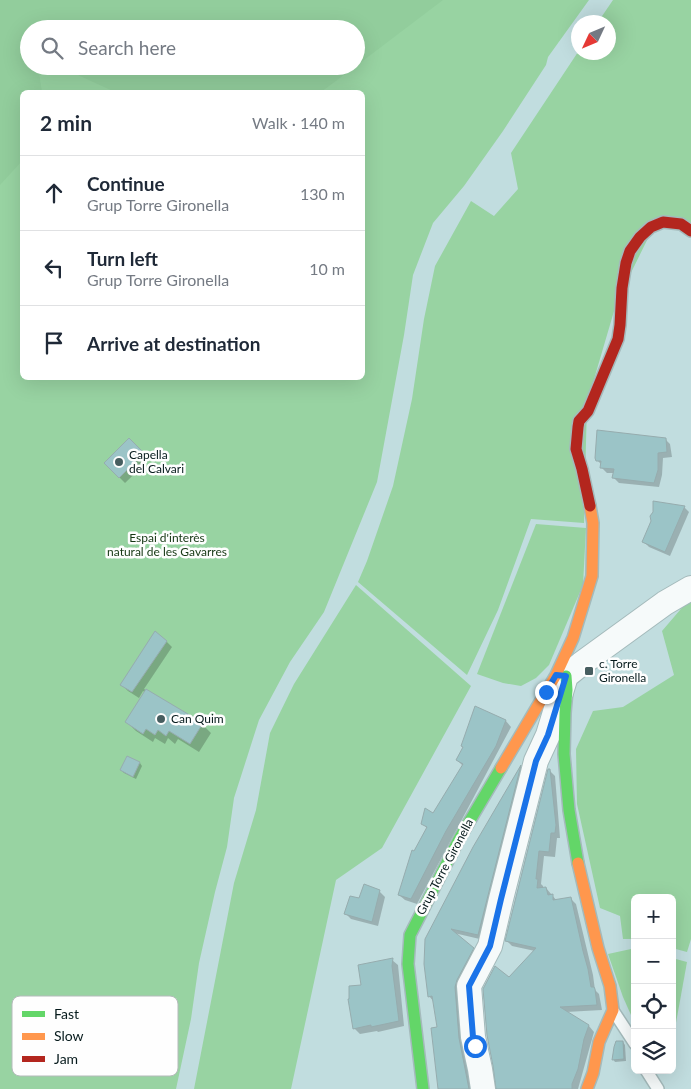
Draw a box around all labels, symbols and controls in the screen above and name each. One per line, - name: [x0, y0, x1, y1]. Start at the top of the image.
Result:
- north arrow: [571, 15, 616, 60]
- search box: [20, 20, 365, 75]
- icon: search: [38, 34, 66, 62]
- text: Search here: [78, 36, 176, 59]
- text: 2 min: [40, 110, 92, 135]
- text: Walk · 140 m: [252, 113, 345, 132]
- text: Continue: [87, 172, 165, 195]
- icon: ahead: [40, 179, 68, 207]
- text: 130 m: [300, 184, 345, 203]
- text: Grup Torre Gironella: [87, 195, 229, 214]
- text: Turn left: [87, 247, 158, 270]
- icon: left: [40, 254, 68, 282]
- text: 10 m: [309, 259, 345, 278]
- text: Grup Torre Gironella: [87, 270, 229, 289]
- icon: arrive: [40, 329, 68, 357]
- text: Arrive at destination: [87, 332, 260, 355]
- place label: Capella del Calvari: [129, 447, 184, 476]
- marker: Capella del Calvari: [113, 456, 125, 468]
- park label: Espai d'interès natural de les Gavarres: [107, 530, 227, 559]
- place label: c. Torre Gironella: [599, 656, 646, 685]
- marker: c. Torre Gironella: [583, 665, 595, 677]
- route end: [535, 681, 558, 704]
- place label: Can Quim: [171, 711, 224, 726]
- marker: Can Quim: [155, 713, 167, 725]
- street label: Grup Torre Gironella: [413, 816, 476, 917]
- map controls: [631, 894, 676, 1074]
- button: +: [631, 894, 676, 939]
- button: −: [631, 939, 676, 984]
- button: locate: [631, 984, 676, 1029]
- legend: [12, 996, 178, 1076]
- text: Fast: [54, 1005, 79, 1022]
- text: Slow: [54, 1027, 84, 1044]
- button: layers: [631, 1029, 676, 1074]
- route start: [464, 1035, 487, 1058]
- text: Jam: [54, 1050, 78, 1067]

